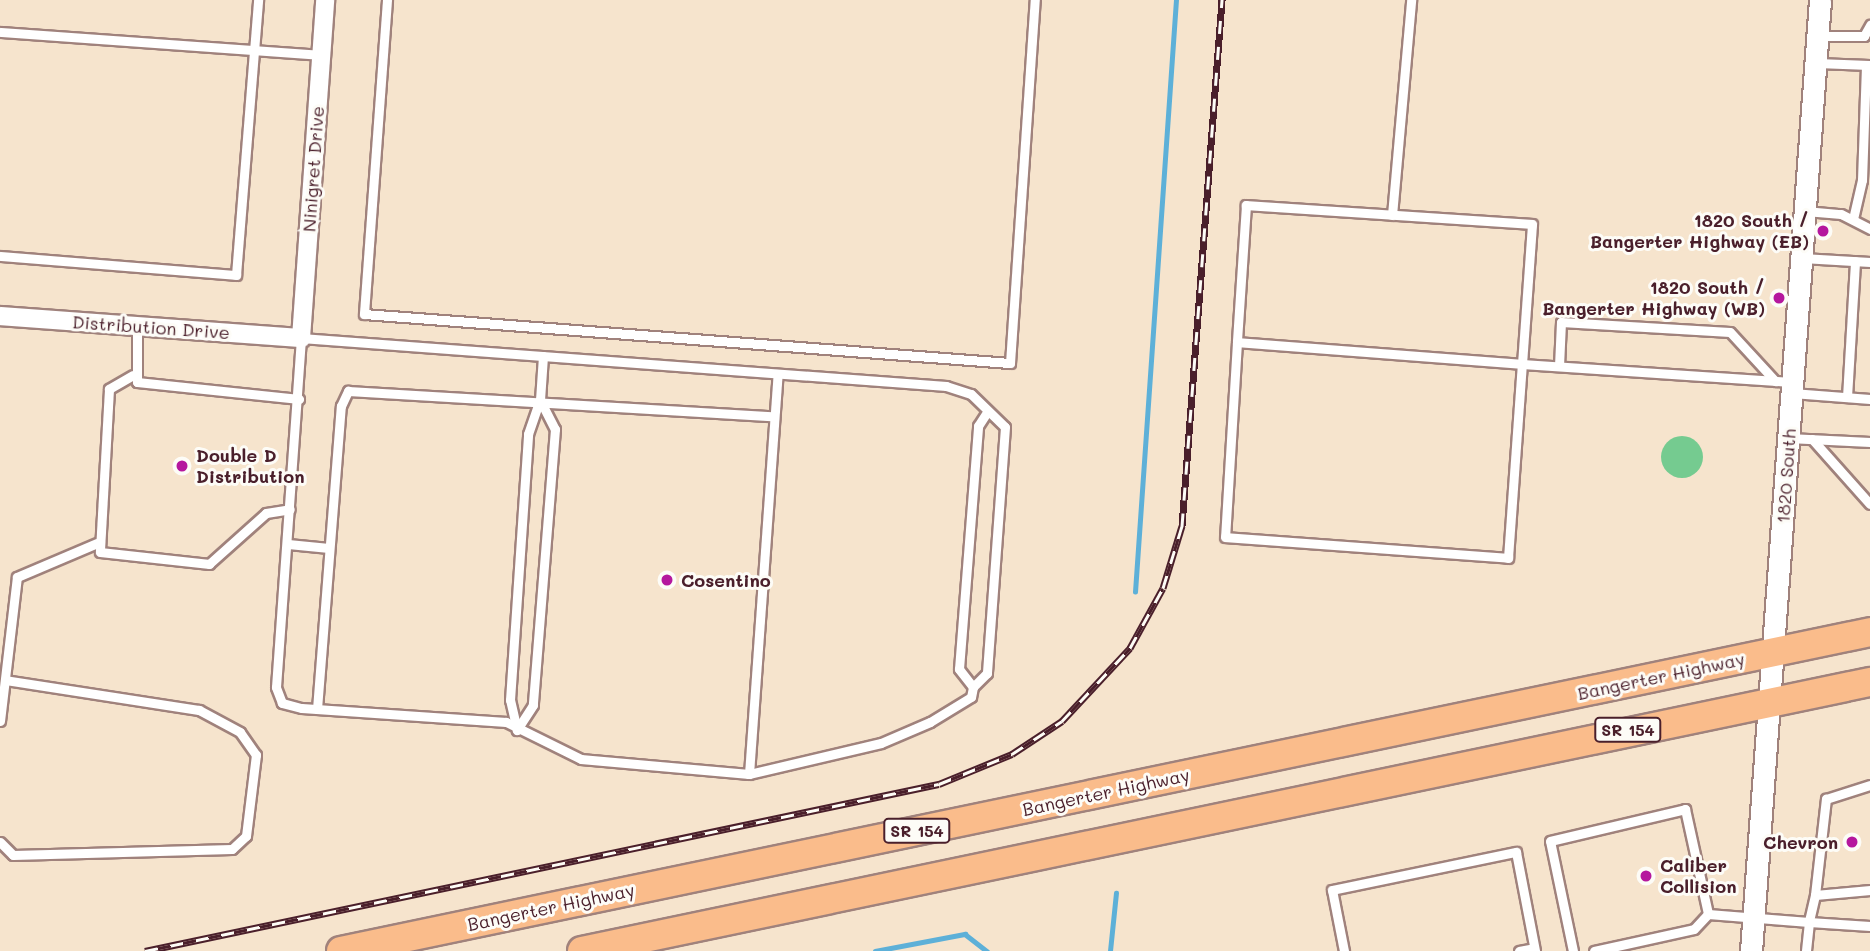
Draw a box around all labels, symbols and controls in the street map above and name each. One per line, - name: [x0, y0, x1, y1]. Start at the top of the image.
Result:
- street label: Ninigret Drive: [298, 105, 328, 233]
- place label: 1820 South / Bangerter Highway (EB): [1590, 210, 1809, 252]
- marker: 1820 South / Bangerter Highway (EB): [1815, 223, 1831, 239]
- place label: 1820 South / Bangerter Highway (WB): [1542, 277, 1765, 320]
- marker: 1820 South / Bangerter Highway (WB): [1771, 290, 1787, 306]
- street label: Distribution Drive: [72, 311, 230, 343]
- street label: 1820 South: [1772, 428, 1800, 524]
- place label: Double D Distribution: [196, 445, 305, 488]
- marker: Double D Distribution: [174, 458, 190, 474]
- place label: Cosentino: [681, 569, 771, 591]
- marker: Cosentino: [659, 572, 675, 588]
- street label: Bangerter Highway: [1575, 648, 1747, 704]
- road number: SR 154: [1593, 718, 1663, 743]
- street label: Bangerter Highway: [1020, 764, 1192, 820]
- road number: SR 154: [882, 818, 952, 844]
- place label: Chevron: [1763, 831, 1838, 853]
- marker: Chevron: [1844, 834, 1860, 850]
- place label: Caliber Collision: [1660, 855, 1736, 898]
- marker: Caliber Collision: [1638, 868, 1654, 884]
- street label: Bangerter Highway: [465, 879, 637, 935]

